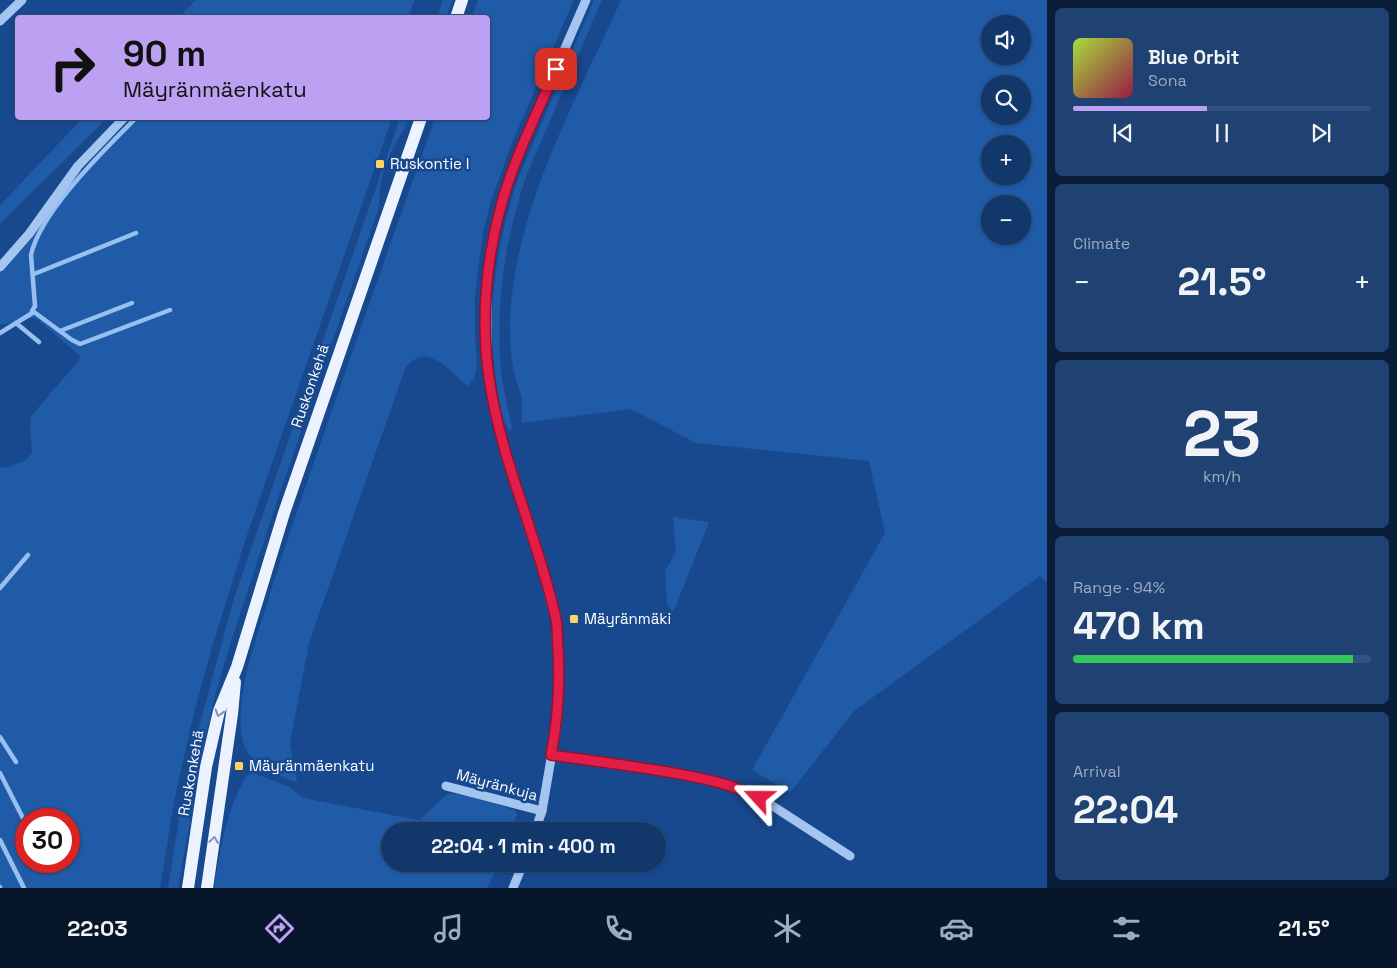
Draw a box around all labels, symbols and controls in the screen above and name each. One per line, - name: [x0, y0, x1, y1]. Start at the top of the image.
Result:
- map controls: [981, 15, 1031, 245]
- button: sound: [981, 15, 1031, 65]
- text: 90 m: [123, 32, 206, 76]
- icon: right: [40, 35, 105, 100]
- text: Blue Orbit: [1148, 45, 1239, 70]
- pin: [535, 48, 577, 90]
- icon: arrive: [542, 55, 570, 83]
- text: Sona: [1148, 70, 1187, 91]
- text: Mäyränmäenkatu: [123, 75, 307, 103]
- button: search: [981, 75, 1031, 125]
- icon: previous: [1109, 119, 1137, 147]
- icon: pause: [1208, 119, 1236, 147]
- icon: next: [1307, 119, 1335, 147]
- button: +: [981, 135, 1031, 185]
- place label: Ruskontie I: [390, 154, 469, 173]
- marker: Ruskontie I: [374, 158, 386, 170]
- button: −: [981, 195, 1031, 245]
- text: Climate: [1073, 233, 1130, 254]
- text: 21.5°: [1178, 258, 1266, 306]
- text: −: [1073, 264, 1090, 300]
- text: +: [1354, 264, 1371, 300]
- street label: Ruskonkehä: [286, 341, 333, 430]
- text: 23: [1183, 392, 1261, 475]
- text: km/h: [1203, 466, 1241, 487]
- text: Range · 94%: [1073, 577, 1165, 598]
- text: 470 km: [1073, 602, 1205, 650]
- place label: Mäyränmäki: [584, 609, 671, 628]
- marker: Mäyränmäki: [568, 613, 580, 625]
- one-way arrow: [215, 708, 225, 716]
- street label: Ruskonkehä: [174, 728, 207, 817]
- place label: Mäyränmäenkatu: [249, 756, 374, 775]
- marker: Mäyränmäenkatu: [233, 760, 245, 772]
- text: Arrival: [1073, 761, 1121, 782]
- street label: Mäyränkuja: [454, 765, 540, 805]
- position arrow: [732, 771, 784, 823]
- text: 22:04: [1073, 786, 1178, 834]
- speed limit sign: 30: [15, 808, 80, 873]
- text: 22:04 · 1 min · 400 m: [431, 834, 616, 859]
- one-way arrow: [208, 835, 218, 844]
- icon: directions: [262, 911, 297, 946]
- icon: music: [431, 911, 466, 946]
- icon: phone: [601, 911, 636, 946]
- icon: climate: [770, 911, 805, 946]
- icon: car: [939, 911, 974, 946]
- icon: filters: [1109, 911, 1144, 946]
- text: 22:03: [67, 914, 128, 942]
- text: 21.5°: [1278, 914, 1330, 942]

